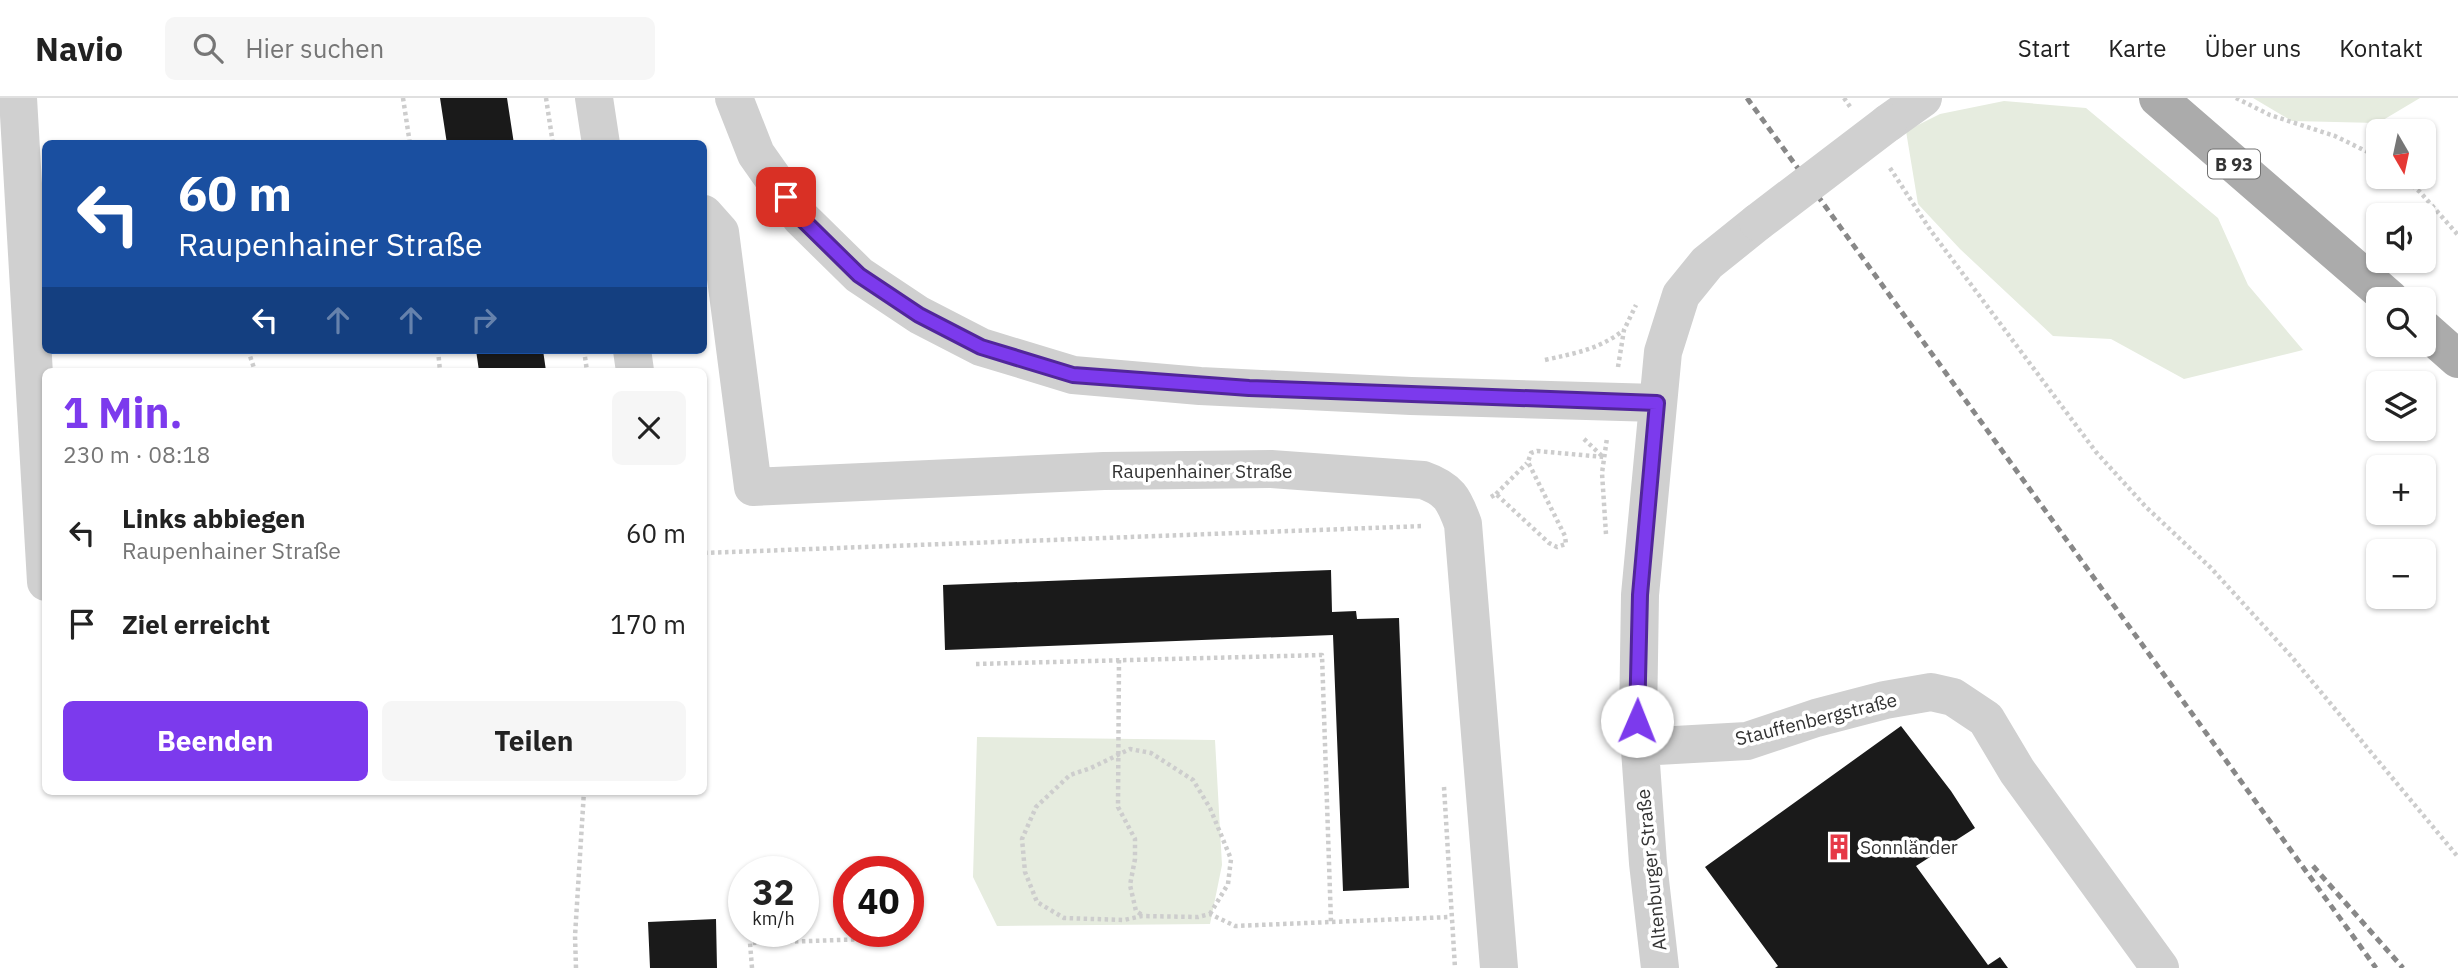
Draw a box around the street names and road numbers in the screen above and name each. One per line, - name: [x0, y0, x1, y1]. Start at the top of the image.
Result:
- road number: B 93: [2208, 150, 2260, 178]
- street label: Raupenhainer Straße: [1112, 459, 1292, 483]
- street label: Stauffenbergstraße: [1733, 687, 1899, 751]
- street label: Altenburger Straße: [1631, 788, 1671, 952]

